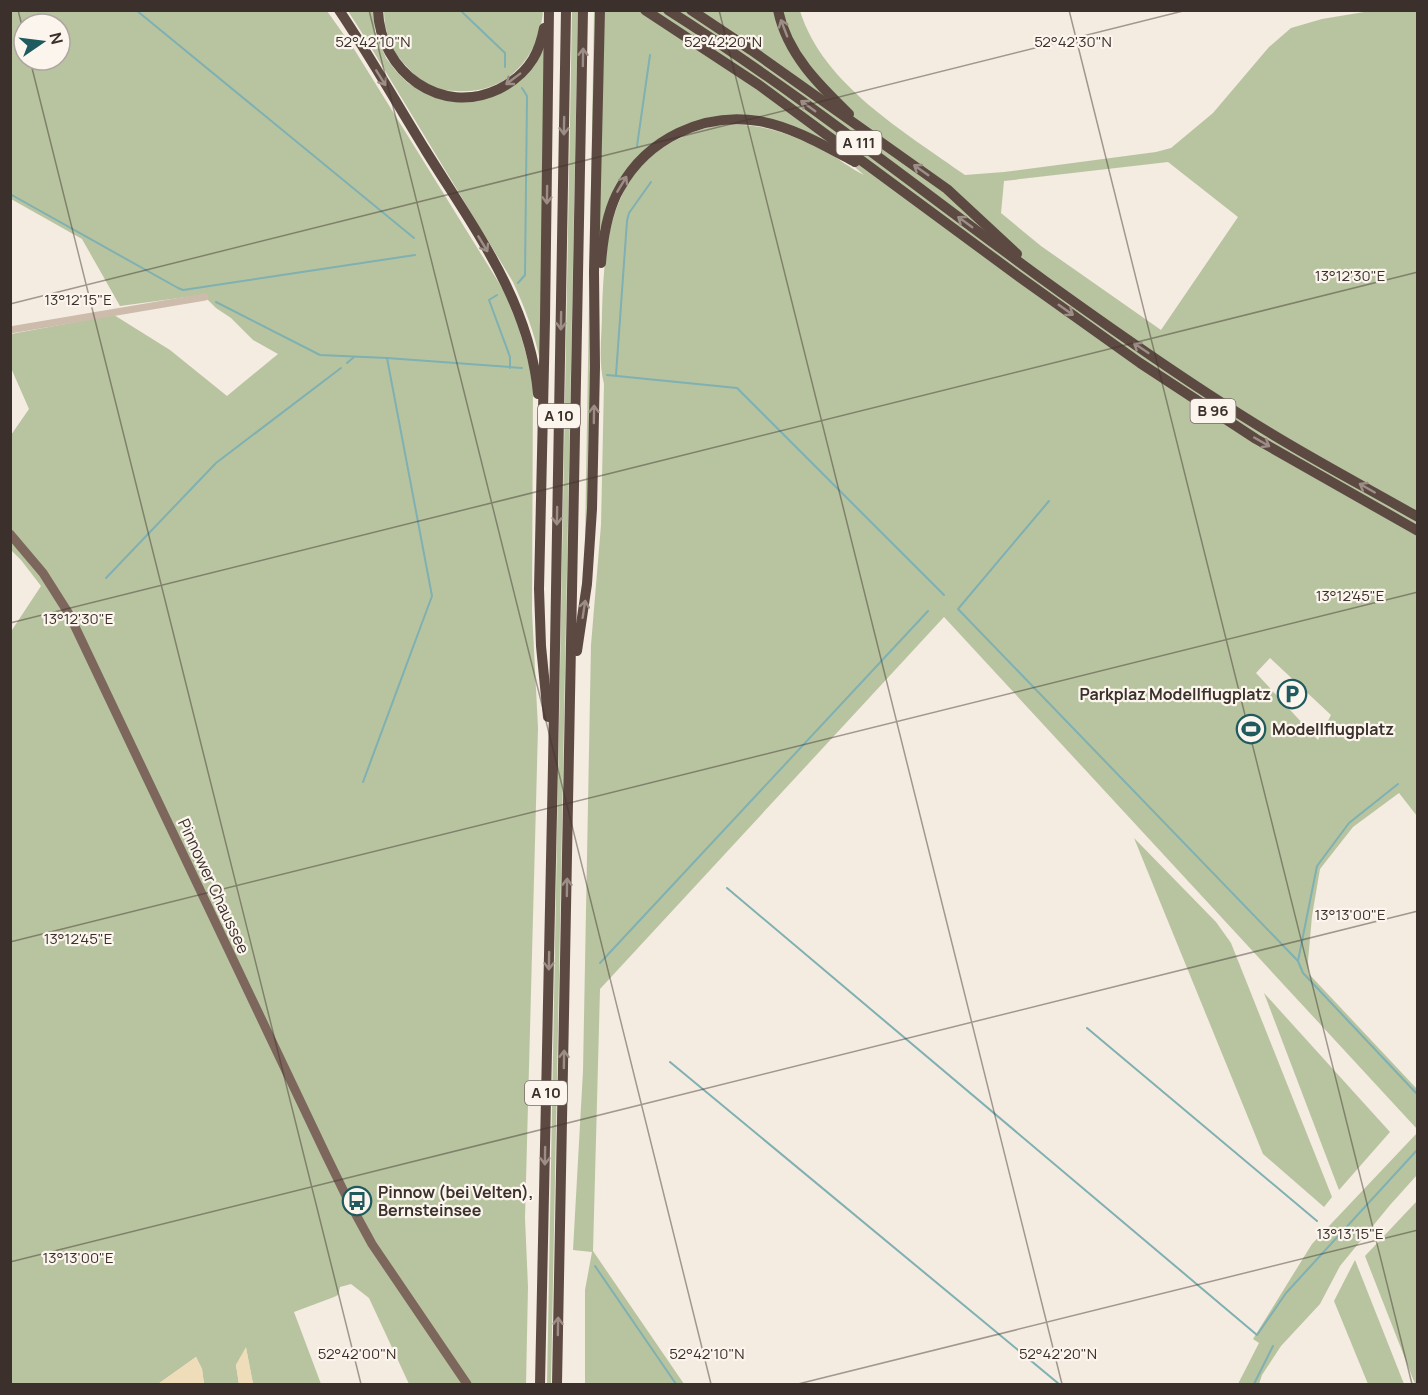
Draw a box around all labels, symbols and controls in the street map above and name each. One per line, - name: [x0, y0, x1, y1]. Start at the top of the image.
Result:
- north arrow: [12, 12, 72, 72]
- one-way arrow: [778, 19, 789, 38]
- text: N: [44, 30, 69, 47]
- text: 52°42'10"N: [335, 31, 411, 52]
- text: 52°42'20"N: [684, 31, 762, 52]
- text: 52°42'30"N: [1034, 31, 1112, 52]
- one-way arrow: [577, 48, 589, 68]
- one-way arrow: [375, 69, 387, 86]
- one-way arrow: [506, 73, 522, 86]
- one-way arrow: [800, 99, 816, 112]
- one-way arrow: [558, 116, 570, 136]
- road number: A 111: [836, 131, 882, 155]
- one-way arrow: [914, 164, 930, 176]
- one-way arrow: [617, 176, 629, 193]
- one-way arrow: [541, 184, 553, 204]
- one-way arrow: [957, 215, 973, 228]
- one-way arrow: [477, 235, 489, 252]
- text: 13°12'30"E: [1315, 265, 1385, 286]
- text: 13°12'15"E: [44, 289, 112, 310]
- one-way arrow: [1057, 304, 1073, 316]
- one-way arrow: [555, 311, 566, 331]
- one-way arrow: [1133, 342, 1150, 355]
- road number: B 96: [1190, 399, 1236, 423]
- road number: A 10: [538, 404, 580, 428]
- one-way arrow: [588, 404, 600, 424]
- one-way arrow: [1253, 437, 1270, 449]
- one-way arrow: [1358, 482, 1376, 493]
- one-way arrow: [551, 506, 563, 526]
- text: 13°12'45"E: [1316, 585, 1384, 606]
- one-way arrow: [578, 599, 589, 619]
- text: 13°12'30"E: [43, 608, 113, 629]
- parking icon: Parkplaz Modellflugplatz: [1276, 678, 1308, 710]
- place label: Parkplaz Modellflugplatz: [1080, 683, 1271, 705]
- sports icon: Modellflugplatz: [1235, 713, 1267, 745]
- place label: Modellflugplatz: [1272, 718, 1394, 740]
- street label: Pinnower Chaussee: [173, 815, 255, 957]
- one-way arrow: [561, 878, 573, 898]
- text: 13°13'00"E: [1315, 904, 1385, 925]
- text: 13°12'45"E: [44, 928, 112, 949]
- one-way arrow: [543, 950, 554, 970]
- one-way arrow: [558, 1049, 570, 1069]
- road number: A 10: [525, 1081, 567, 1105]
- one-way arrow: [539, 1145, 551, 1165]
- place label: Pinnow (bei Velten), Bernsteinsee: [378, 1181, 534, 1221]
- bus stop icon: Pinnow (bei Velten), Bernsteinsee: [341, 1185, 373, 1217]
- text: 13°13'15"E: [1316, 1223, 1384, 1244]
- text: 13°13'00"E: [43, 1247, 113, 1268]
- one-way arrow: [552, 1317, 564, 1337]
- text: 52°42'00"N: [318, 1343, 396, 1364]
- text: 52°42'10"N: [669, 1343, 745, 1364]
- text: 52°42'20"N: [1019, 1343, 1097, 1364]

